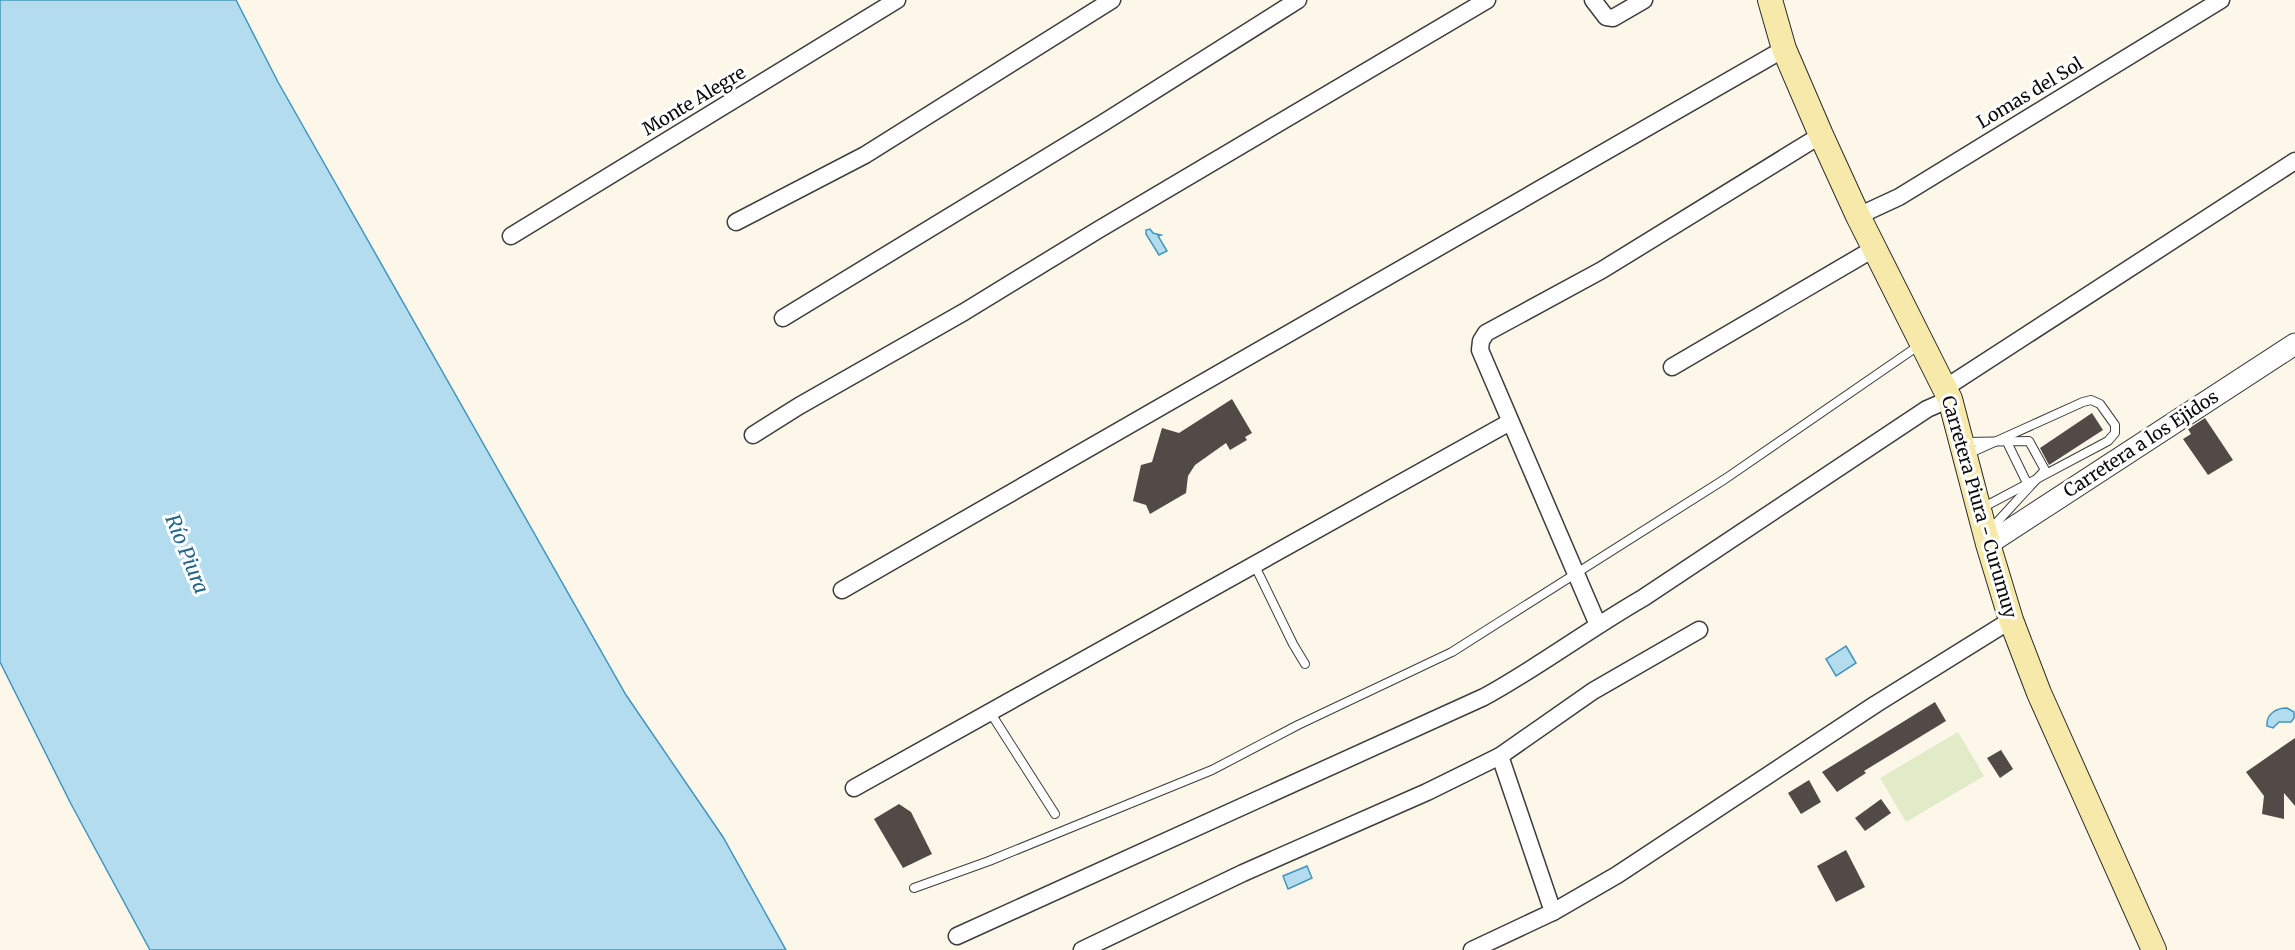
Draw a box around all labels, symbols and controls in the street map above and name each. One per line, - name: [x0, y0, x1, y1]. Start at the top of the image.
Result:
- street label: Lomas del Sol: [1973, 52, 2087, 133]
- street label: Monte Alegre: [638, 61, 750, 140]
- street label: Carretera a los Ejidos: [2059, 385, 2223, 502]
- street label: Carretera Piura - Curumuy: [1937, 393, 2022, 621]
- water label: Río Piura: [160, 511, 215, 597]

